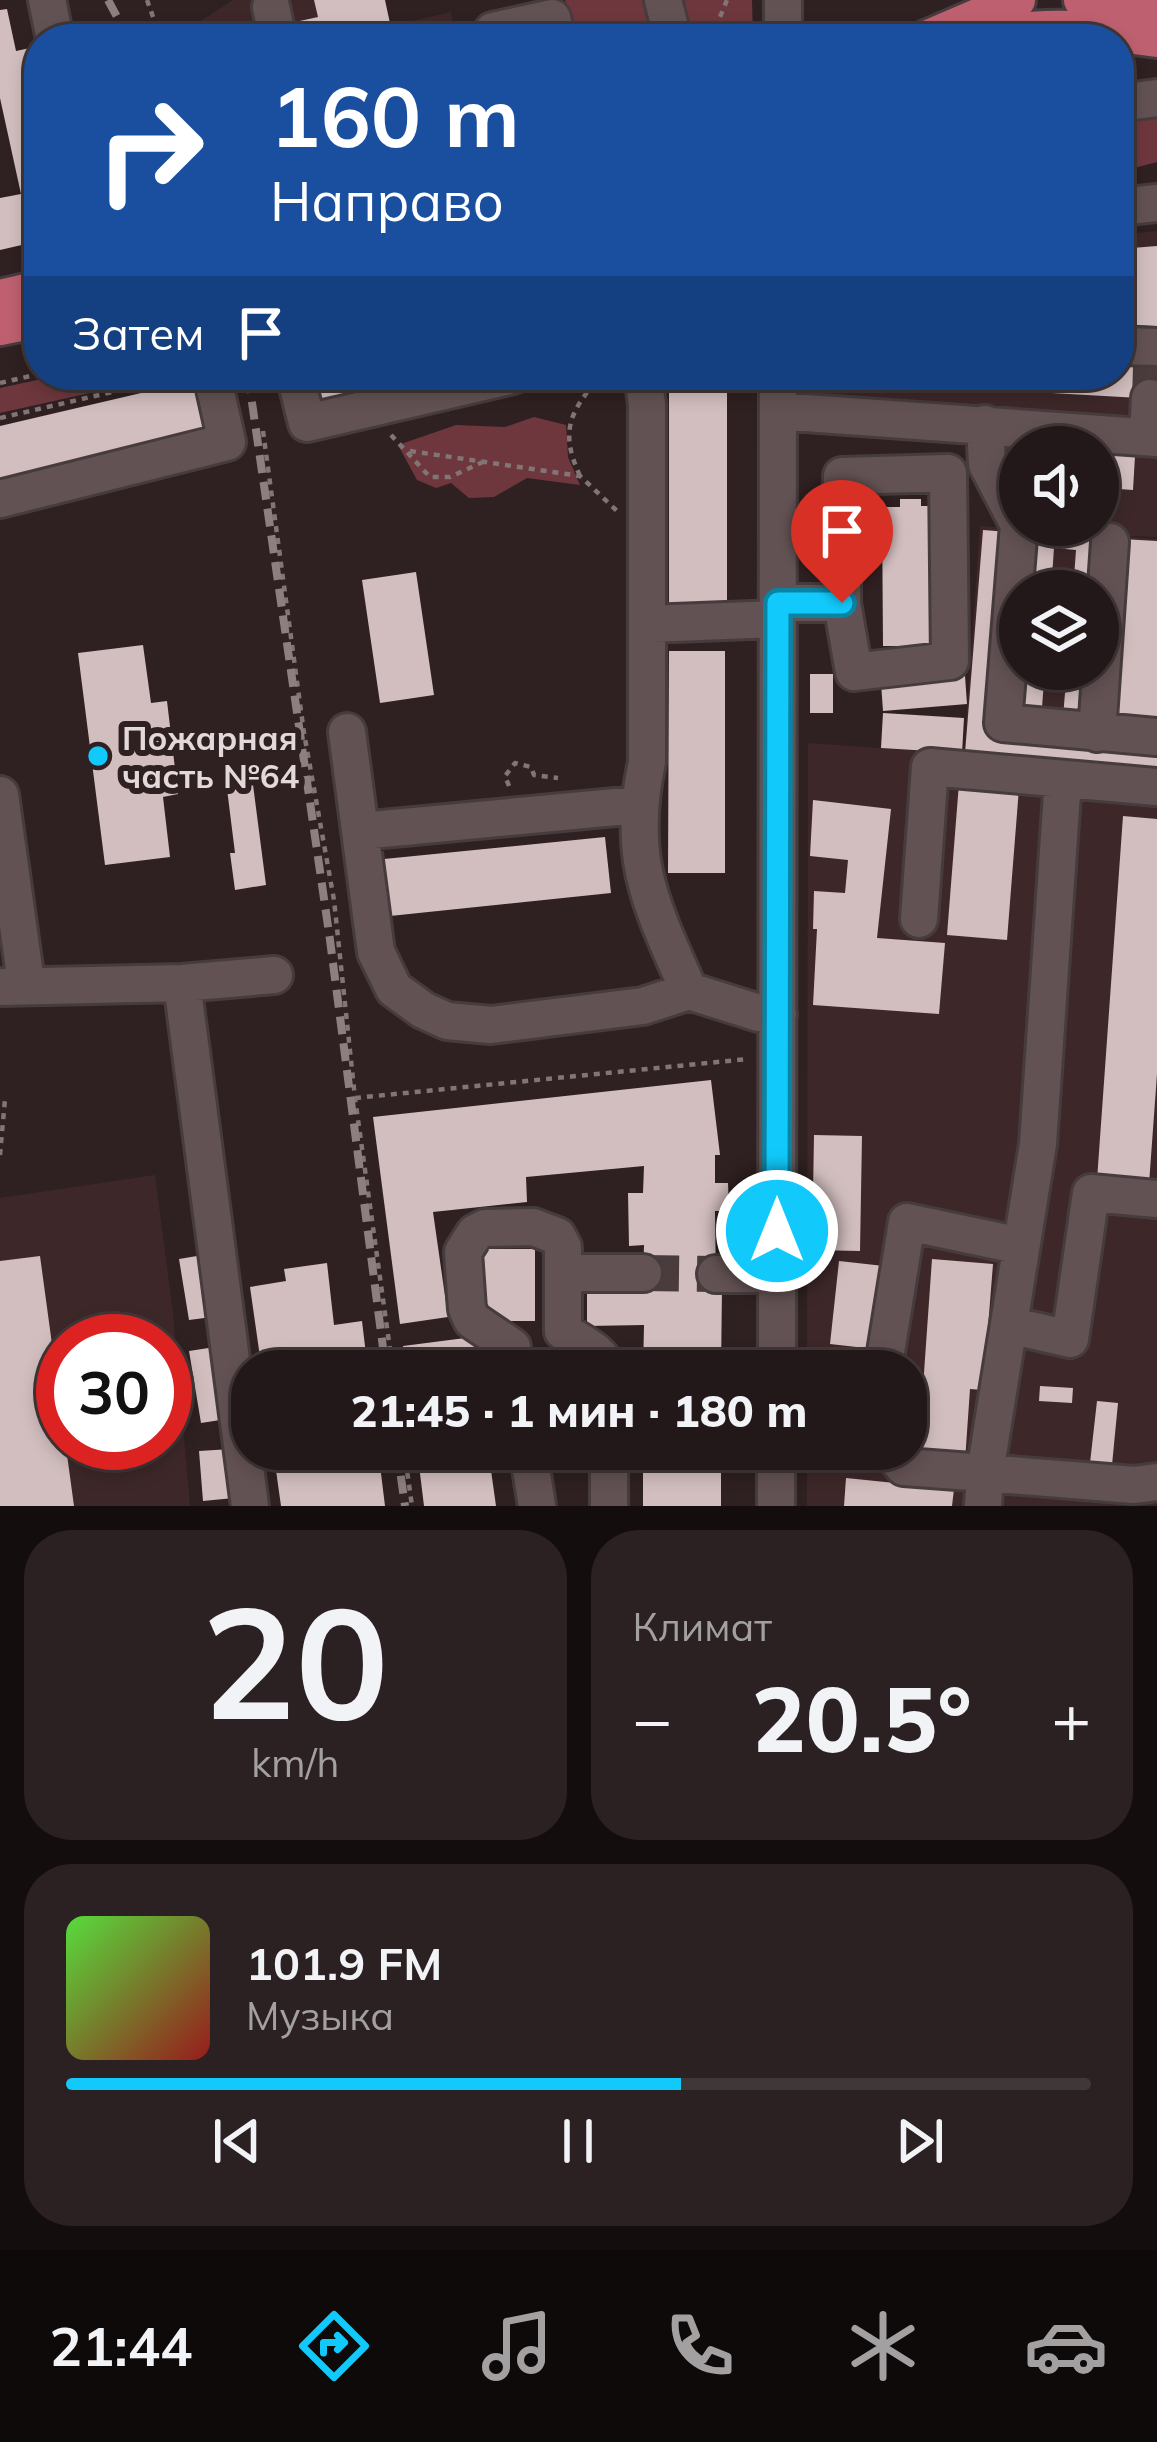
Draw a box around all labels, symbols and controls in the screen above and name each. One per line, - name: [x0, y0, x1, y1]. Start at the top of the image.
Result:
- text: 160 m: [270, 63, 520, 168]
- icon: right: [72, 72, 228, 228]
- text: Направо: [270, 167, 504, 235]
- icon: arrive: [228, 300, 294, 366]
- text: Затем: [72, 305, 204, 361]
- map controls: [999, 426, 1119, 690]
- button: sound: [999, 426, 1119, 546]
- pin: [791, 480, 893, 603]
- icon: arrive: [809, 498, 875, 564]
- button: layers: [999, 570, 1119, 690]
- place label: Пожарная часть №64: [122, 717, 300, 796]
- marker: Пожарная часть №64: [85, 743, 111, 769]
- position arrow: [714, 1168, 840, 1294]
- speed limit sign: 30: [36, 1314, 192, 1470]
- text: 21:45 · 1 мин · 180 m: [350, 1382, 808, 1438]
- text: 20: [202, 1562, 389, 1758]
- text: Климат: [633, 1602, 772, 1651]
- text: 20.5°: [752, 1662, 972, 1775]
- text: −: [633, 1677, 672, 1760]
- text: +: [1051, 1677, 1091, 1760]
- text: km/h: [251, 1738, 339, 1787]
- text: 101.9 FM: [246, 1935, 442, 1991]
- text: Музыка: [246, 1991, 394, 2040]
- icon: previous: [204, 2108, 270, 2174]
- icon: pause: [545, 2108, 611, 2174]
- icon: next: [887, 2108, 953, 2174]
- icon: directions: [292, 2304, 376, 2388]
- icon: music: [475, 2304, 559, 2388]
- icon: phone: [658, 2304, 742, 2388]
- icon: climate: [841, 2304, 925, 2388]
- icon: car: [1024, 2304, 1108, 2388]
- text: 21:44: [50, 2312, 193, 2380]

